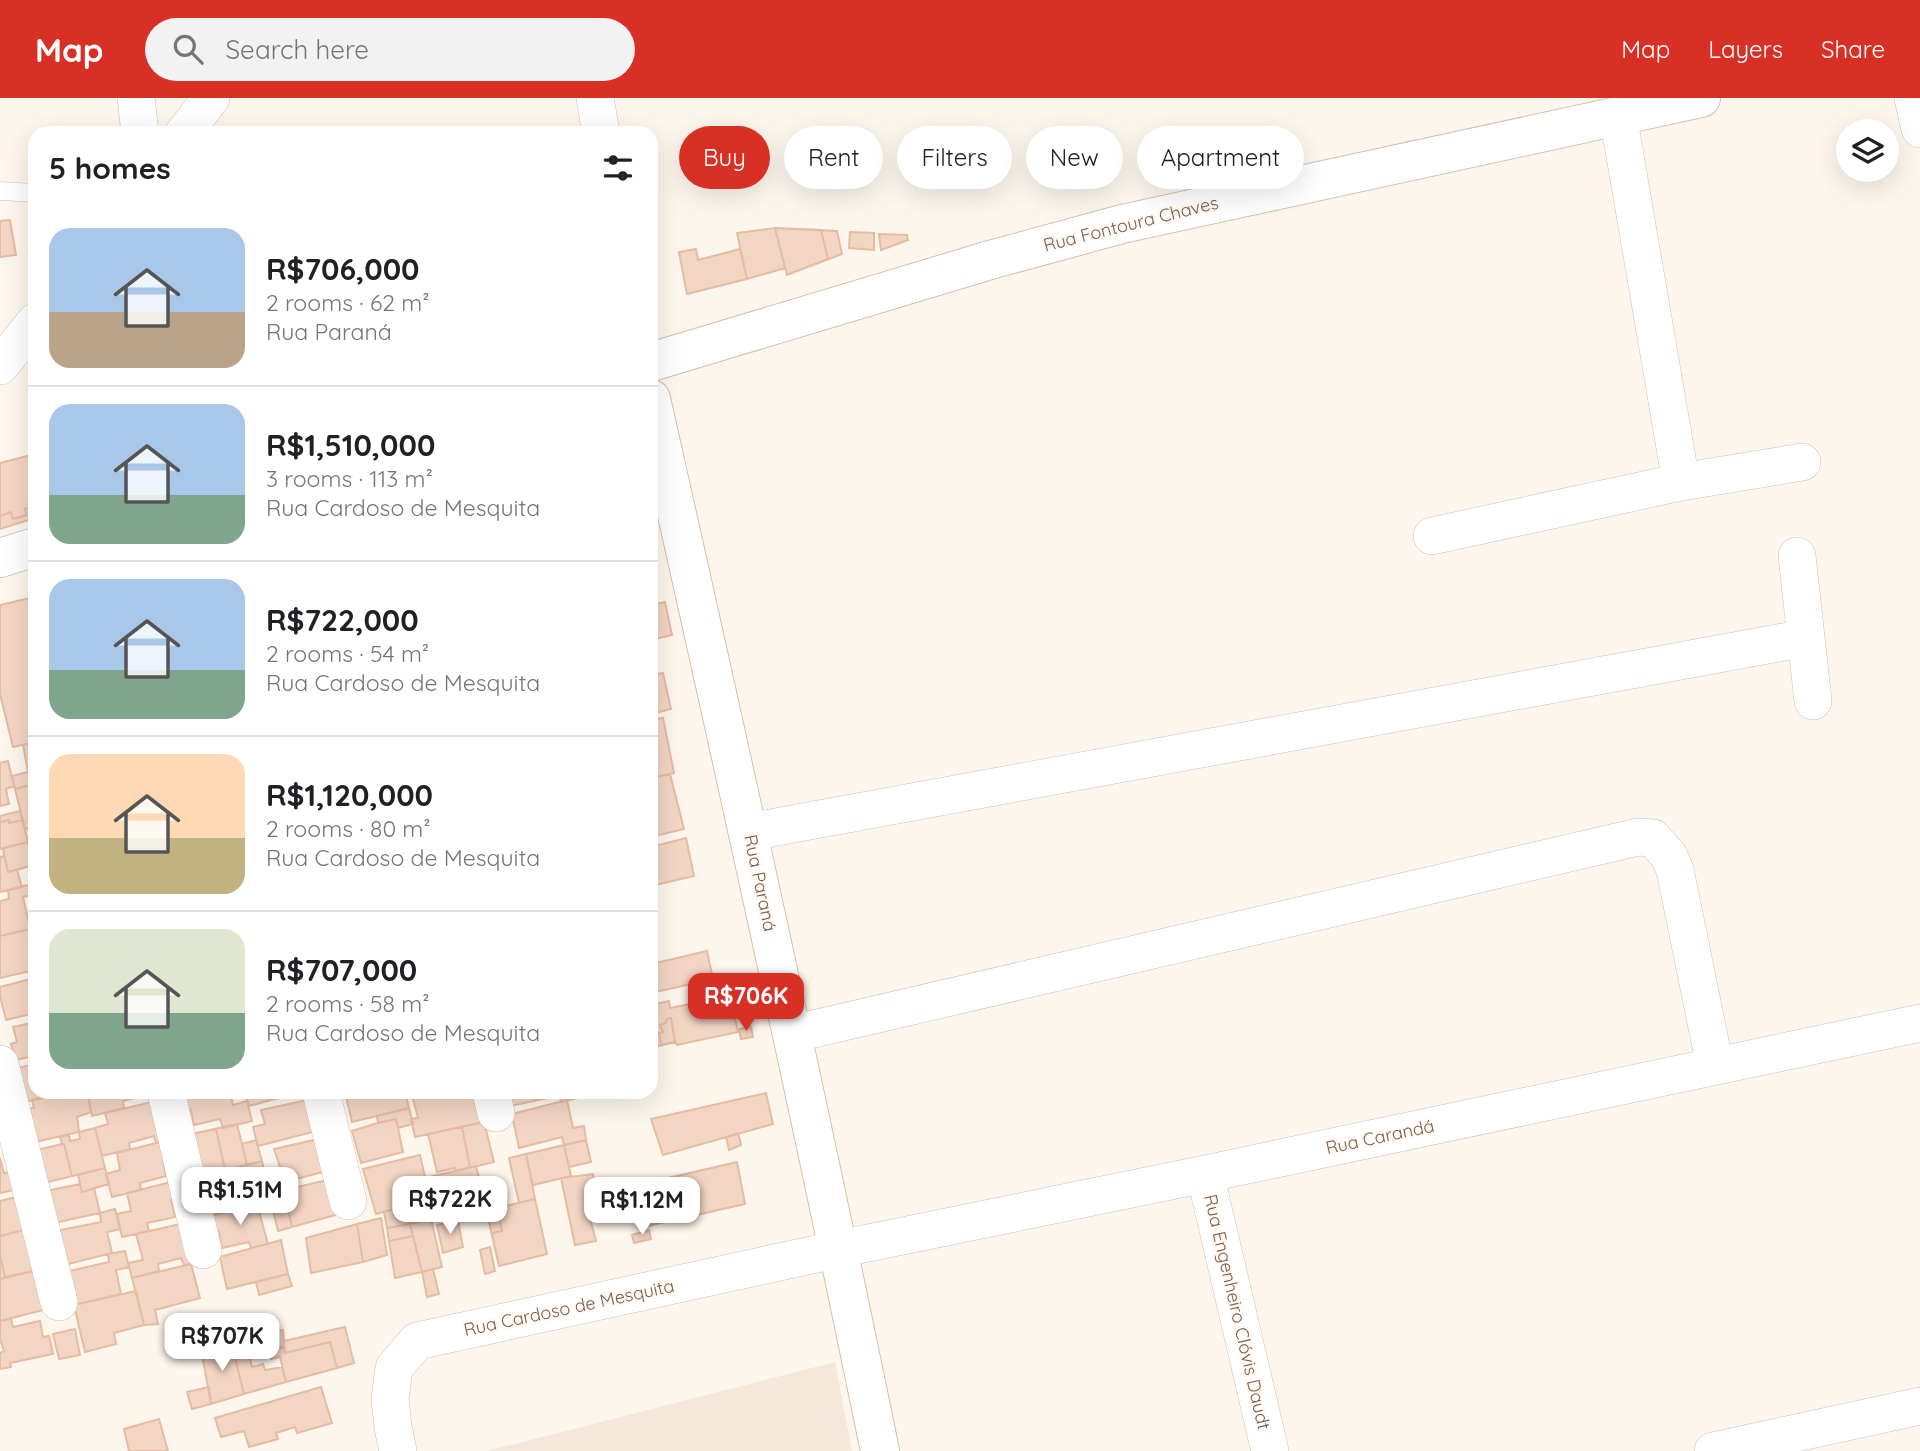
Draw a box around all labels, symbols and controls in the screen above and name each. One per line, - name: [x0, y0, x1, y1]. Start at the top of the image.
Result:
- search box: [145, 18, 635, 81]
- text: Map: [35, 29, 103, 70]
- icon: search: [169, 30, 207, 68]
- text: Search here: [225, 33, 369, 66]
- text: Map: [1621, 34, 1670, 64]
- text: Layers: [1708, 34, 1783, 64]
- text: Share: [1821, 34, 1885, 64]
- map controls: [1836, 119, 1899, 182]
- button: layers: [1836, 119, 1899, 182]
- chip: Buy: [679, 126, 770, 189]
- chip: Rent: [784, 126, 883, 189]
- chip: Filters: [897, 126, 1012, 189]
- chip: New: [1026, 126, 1123, 189]
- chip: Apartment: [1137, 126, 1304, 189]
- text: 5 homes: [49, 149, 171, 187]
- icon: filters: [599, 149, 637, 187]
- street label: Rua Fontoura Chaves: [1041, 191, 1221, 256]
- text: R$706,000: [266, 250, 420, 288]
- icon: home: [105, 256, 189, 340]
- text: 2 rooms · 62 m²: [266, 288, 430, 317]
- text: Rua Paraná: [266, 317, 392, 346]
- text: R$1,510,000: [266, 426, 435, 464]
- icon: home: [105, 432, 189, 516]
- text: 3 rooms · 113 m²: [266, 464, 433, 493]
- text: Rua Cardoso de Mesquita: [266, 493, 540, 522]
- text: R$722,000: [266, 601, 419, 639]
- icon: home: [105, 607, 189, 691]
- text: 2 rooms · 54 m²: [266, 639, 429, 668]
- text: Rua Cardoso de Mesquita: [266, 668, 540, 697]
- text: R$1,120,000: [266, 776, 433, 814]
- icon: home: [105, 782, 189, 866]
- text: 2 rooms · 80 m²: [266, 814, 431, 843]
- street label: Rua Paraná: [739, 832, 782, 933]
- text: Rua Cardoso de Mesquita: [266, 843, 540, 872]
- text: R$707,000: [266, 951, 417, 989]
- icon: home: [105, 957, 189, 1041]
- pin: R$706K: [689, 974, 803, 1033]
- text: R$706K: [704, 981, 788, 1010]
- text: 2 rooms · 58 m²: [266, 989, 429, 1018]
- text: Rua Cardoso de Mesquita: [266, 1018, 540, 1047]
- street label: Rua Carandá: [1323, 1114, 1436, 1159]
- pin: R$1.51M: [175, 1168, 305, 1227]
- text: R$1.51M: [197, 1175, 283, 1204]
- pin: R$722K: [393, 1176, 507, 1236]
- pin: R$1.12M: [577, 1178, 707, 1237]
- text: R$722K: [408, 1184, 492, 1213]
- text: R$1.12M: [600, 1185, 684, 1214]
- street label: Rua Engenheiro Clóvis Daudt: [1199, 1192, 1276, 1432]
- street label: Rua Cardoso de Mesquita: [462, 1274, 676, 1341]
- pin: R$707K: [165, 1314, 279, 1373]
- text: R$707K: [180, 1321, 264, 1350]

